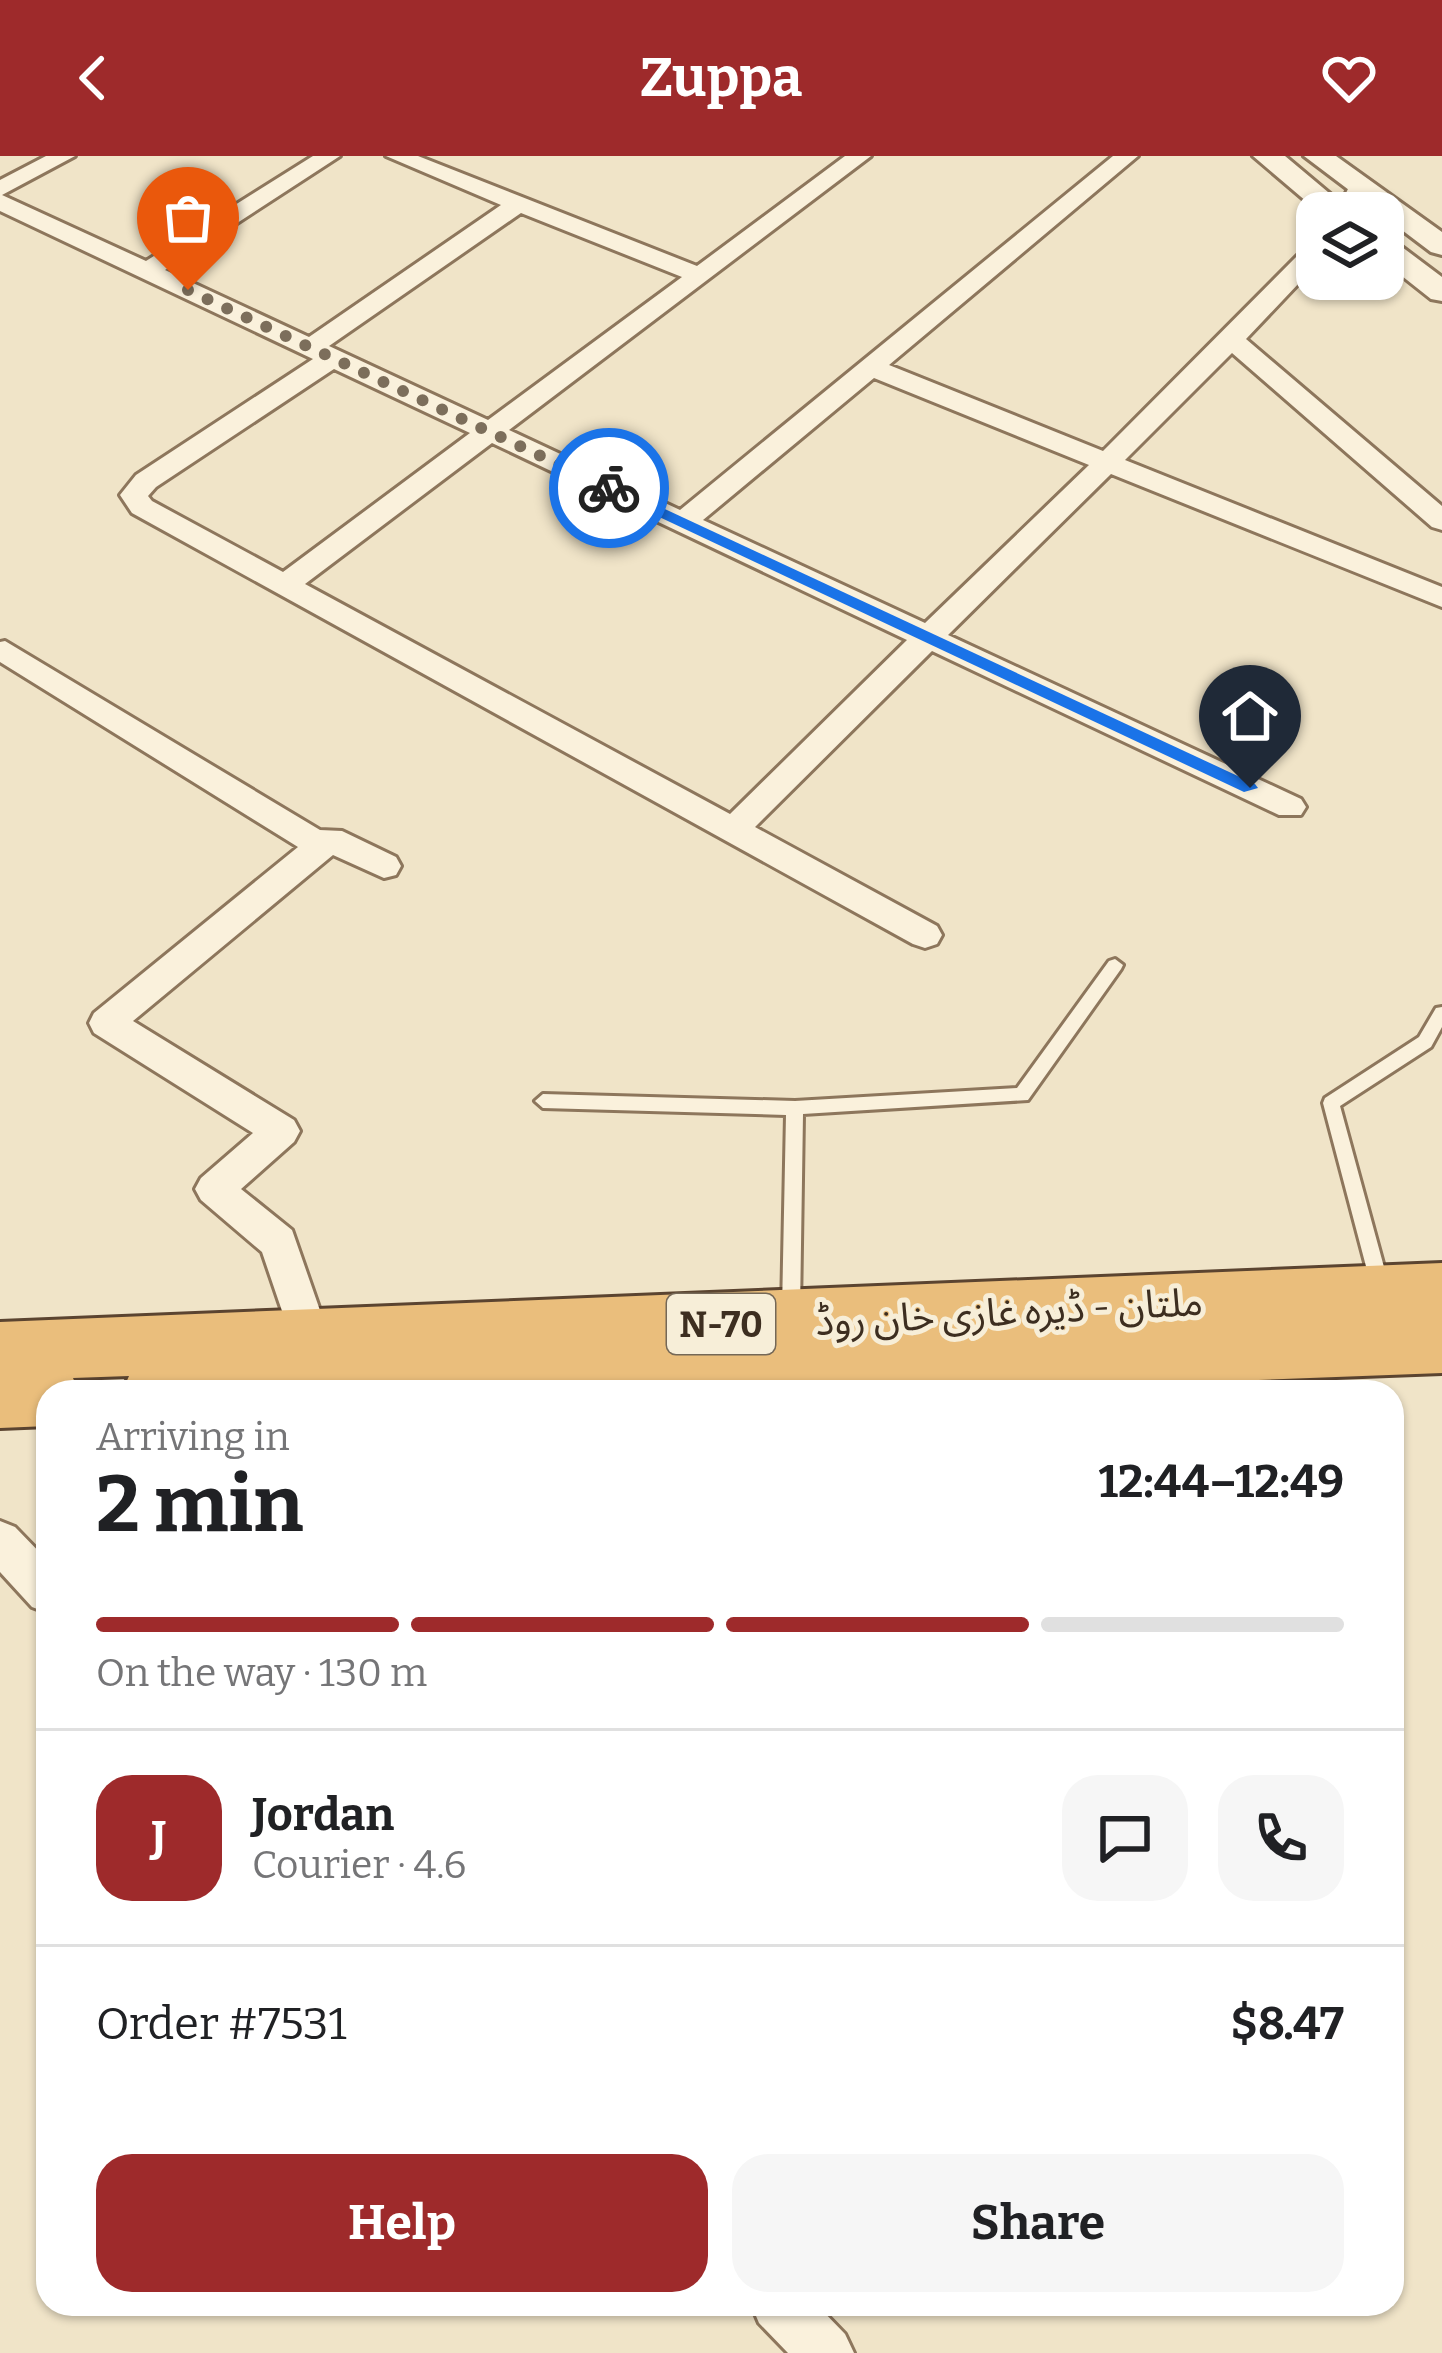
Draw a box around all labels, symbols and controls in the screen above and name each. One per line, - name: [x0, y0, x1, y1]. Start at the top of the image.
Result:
- icon: back: [60, 45, 126, 111]
- icon: heart: [1316, 45, 1382, 111]
- text: Zuppa: [640, 46, 802, 110]
- pin: [137, 167, 239, 290]
- icon: bag: [155, 185, 221, 251]
- map controls: [1296, 192, 1404, 300]
- button: layers: [1296, 192, 1404, 300]
- courier: [549, 428, 669, 548]
- icon: bike: [576, 455, 642, 521]
- pin: [1199, 665, 1301, 788]
- icon: home: [1217, 683, 1283, 749]
- street label: ملتان - ڈیرہ غازی خان روڈ: [814, 1279, 1204, 1345]
- road number: N-70: [667, 1294, 775, 1354]
- text: Arriving in: [96, 1414, 290, 1460]
- text: 12:44–12:49: [1099, 1455, 1344, 1509]
- text: 2 min: [96, 1458, 303, 1552]
- text: On the way · 130 m: [96, 1650, 427, 1696]
- button: chat: [1062, 1775, 1188, 1901]
- button: phone: [1218, 1775, 1344, 1901]
- text: Jordan: [252, 1788, 394, 1842]
- text: J: [151, 1811, 167, 1865]
- text: Courier · 4.6: [252, 1842, 467, 1888]
- text: Order #7531: [96, 1997, 347, 2051]
- text: $8.47: [1231, 1997, 1344, 2051]
- button: Help: [96, 2154, 708, 2292]
- button: Share: [732, 2154, 1344, 2292]

